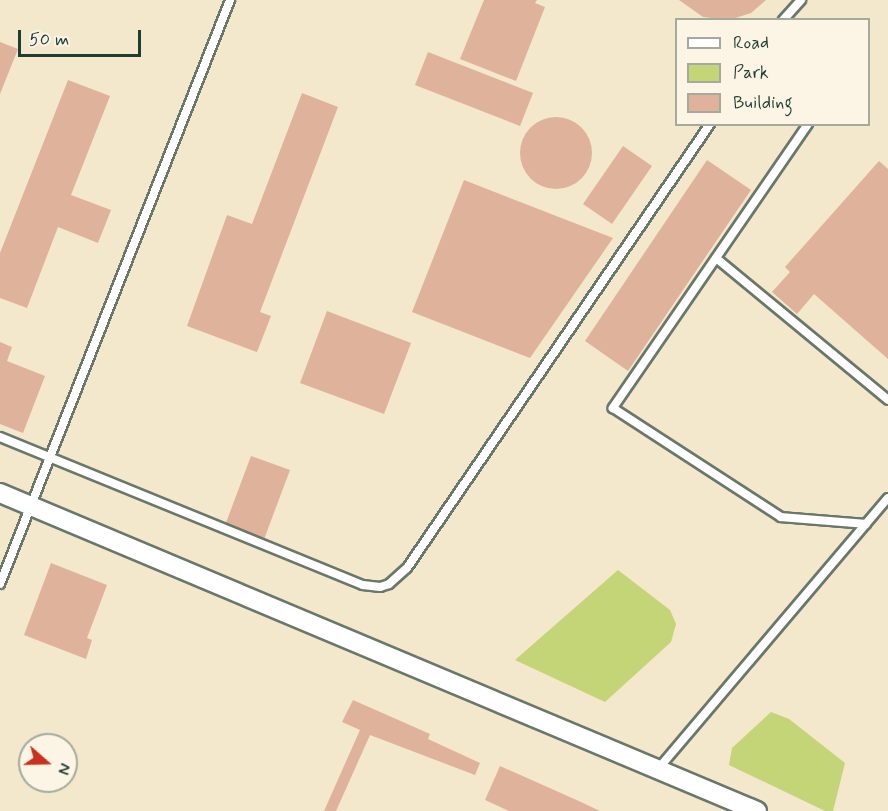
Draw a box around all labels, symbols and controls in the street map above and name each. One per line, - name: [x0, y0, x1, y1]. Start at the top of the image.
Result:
- scale bar: [21, 18, 144, 56]
- legend: [675, 18, 870, 126]
- text: 50 m: [29, 28, 69, 52]
- text: Road: [733, 31, 769, 55]
- text: Park: [733, 61, 769, 85]
- text: Building: [733, 91, 793, 115]
- north arrow: [18, 733, 78, 793]
- text: N: [52, 760, 75, 777]

